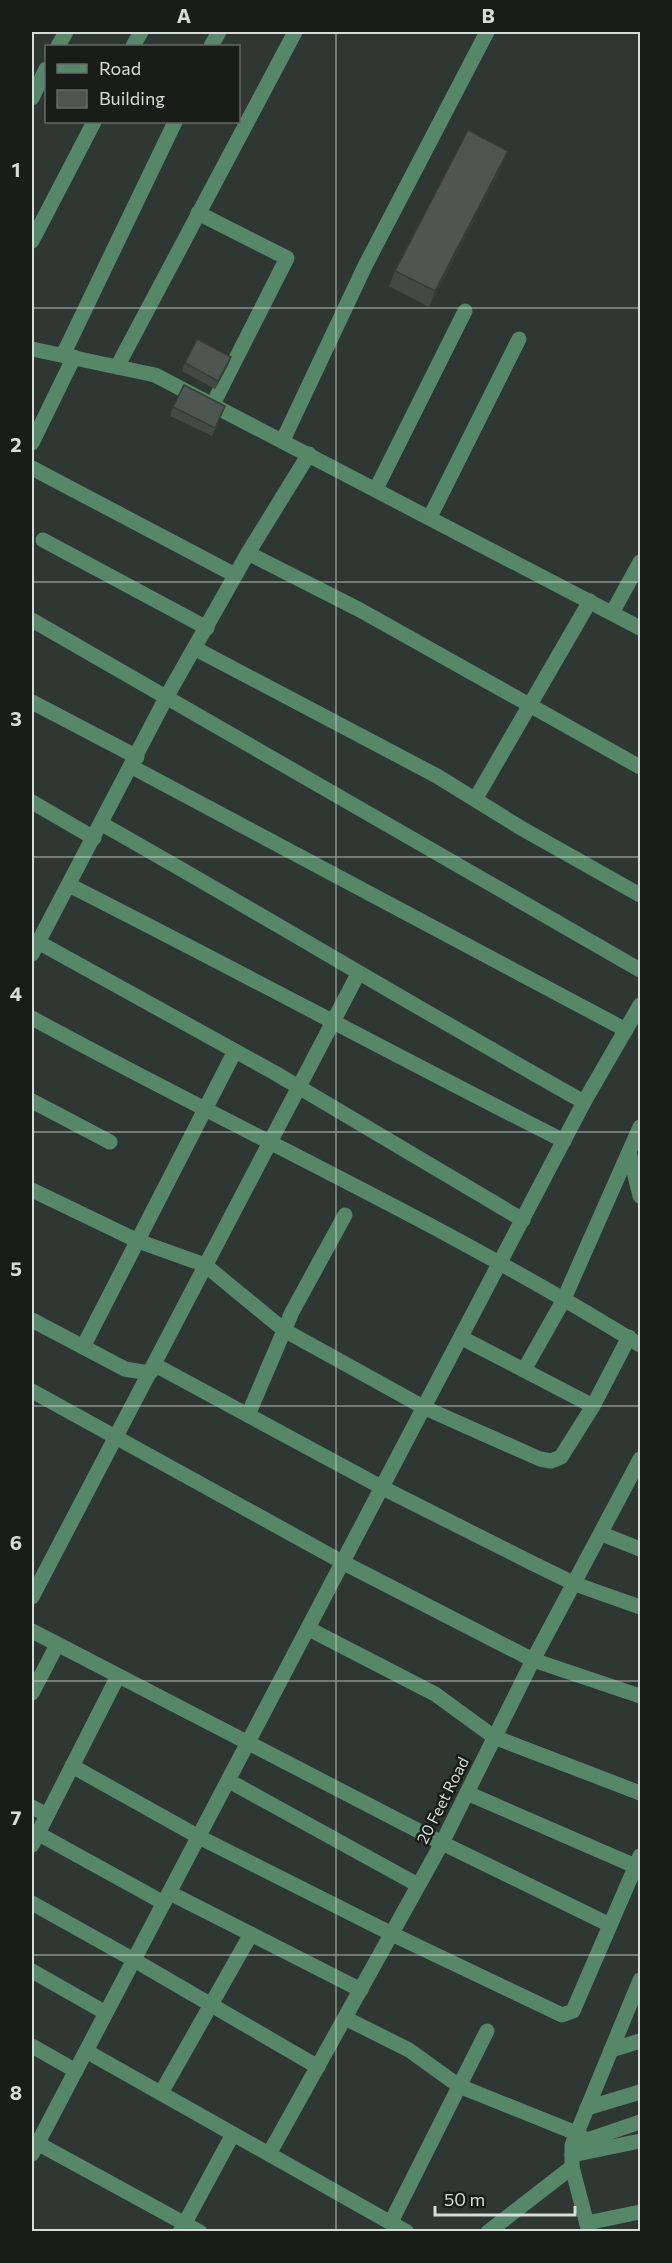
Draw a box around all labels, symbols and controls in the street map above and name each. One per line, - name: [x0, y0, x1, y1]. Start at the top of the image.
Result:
- text: A: [177, 3, 191, 27]
- text: B: [481, 3, 495, 27]
- legend: [45, 45, 240, 123]
- text: Road: [99, 57, 141, 79]
- text: Building: [99, 87, 165, 109]
- text: 1: [11, 157, 21, 181]
- text: 2: [10, 432, 22, 456]
- text: 3: [10, 706, 22, 730]
- text: 4: [10, 981, 22, 1005]
- text: 5: [10, 1256, 22, 1280]
- text: 6: [10, 1530, 22, 1554]
- street label: 20 Feet Road: [412, 1753, 472, 1847]
- text: 7: [11, 1805, 22, 1829]
- text: 8: [10, 2080, 22, 2104]
- scale bar: [435, 2179, 574, 2217]
- text: 50 m: [444, 2188, 485, 2210]

